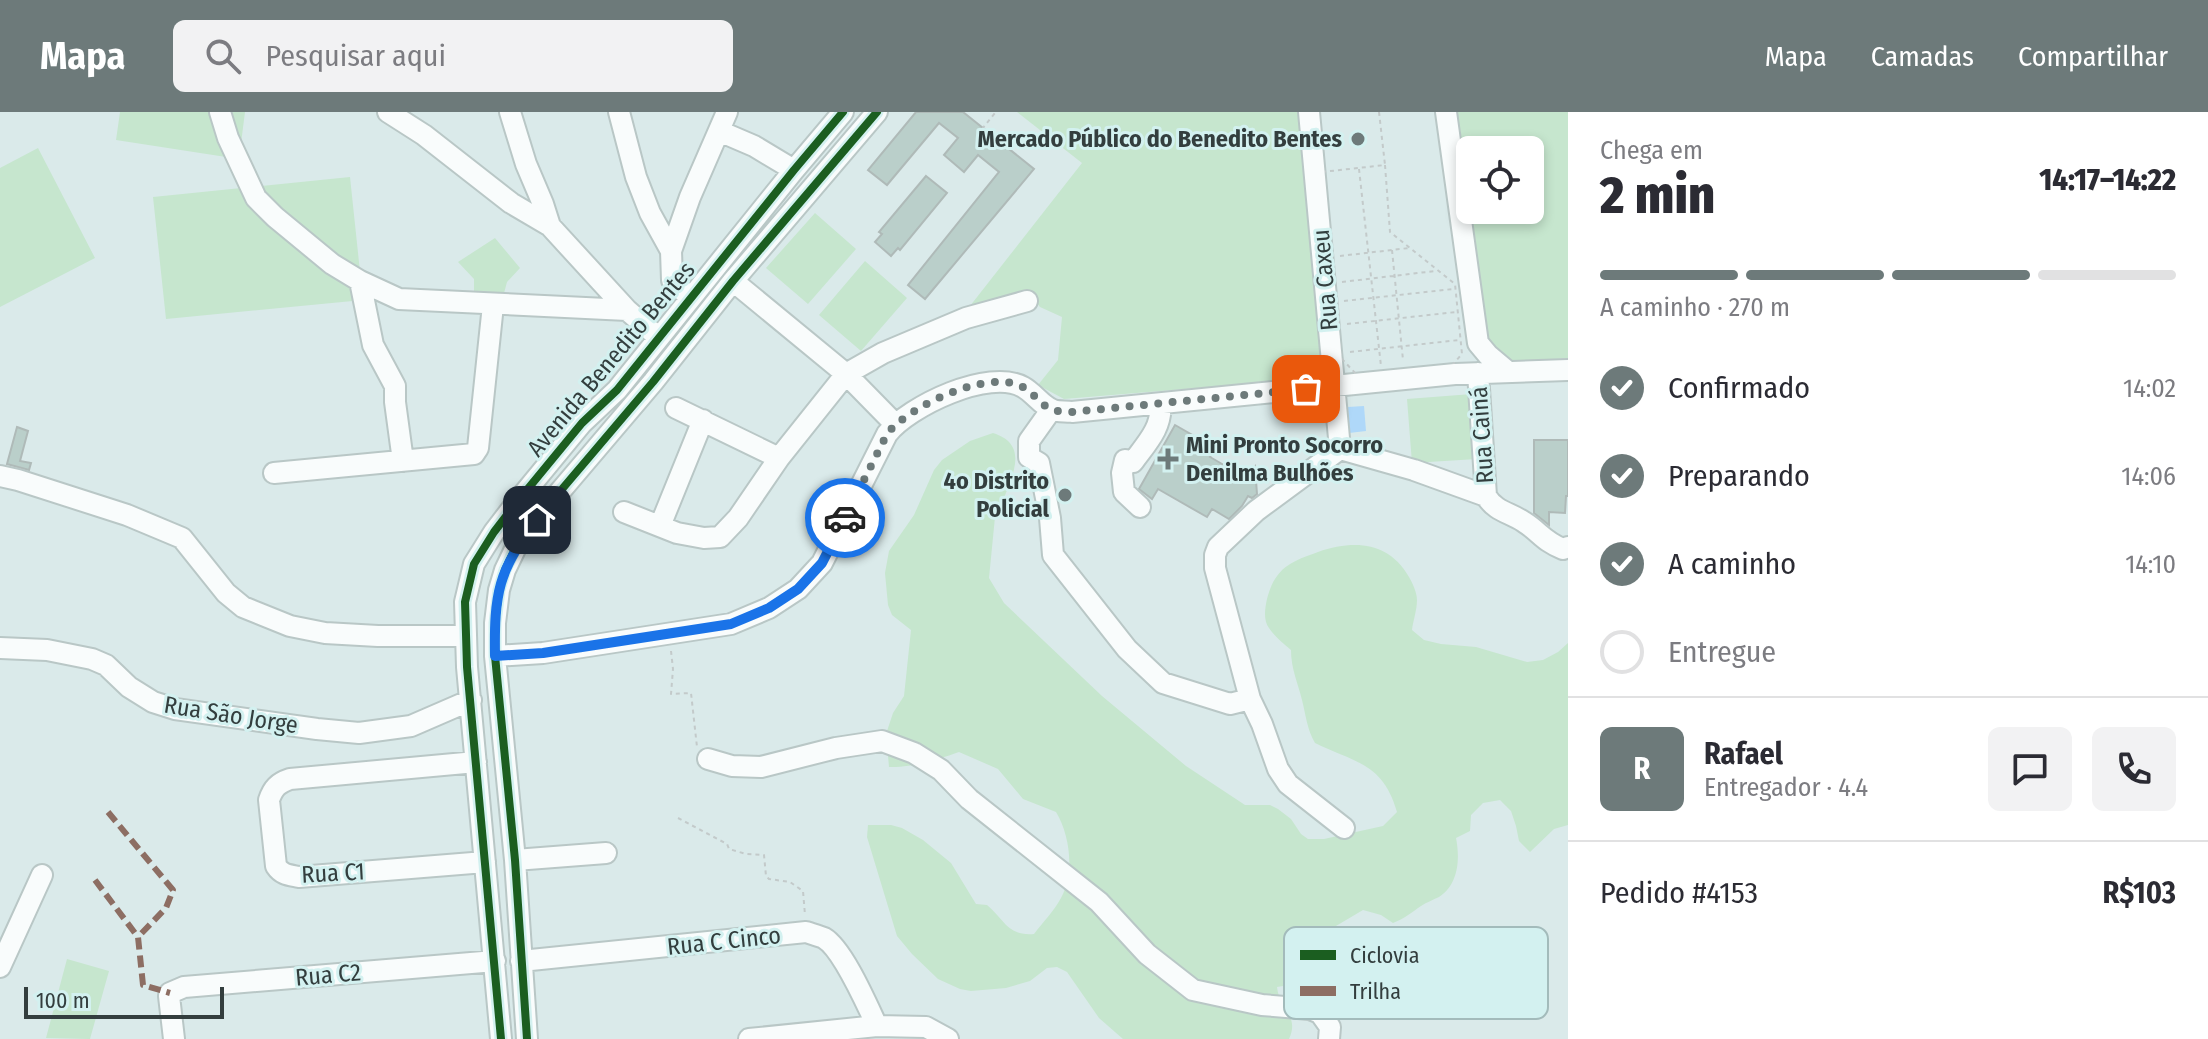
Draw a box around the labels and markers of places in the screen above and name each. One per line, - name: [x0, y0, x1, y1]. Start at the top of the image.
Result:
- place label: Mercado Público do Benedito Bentes: [978, 125, 1342, 153]
- marker: Mercado Público do Benedito Bentes: [1349, 130, 1367, 148]
- pin: [1272, 355, 1340, 423]
- place label: Mini Pronto Socorro Denilma Bulhões: [1186, 431, 1383, 487]
- marker: Mini Pronto Socorro Denilma Bulhões: [1157, 448, 1179, 470]
- place label: 4o Distrito Policial: [944, 467, 1049, 523]
- pin: [503, 486, 571, 554]
- marker: 4o Distrito Policial: [1056, 486, 1074, 504]

